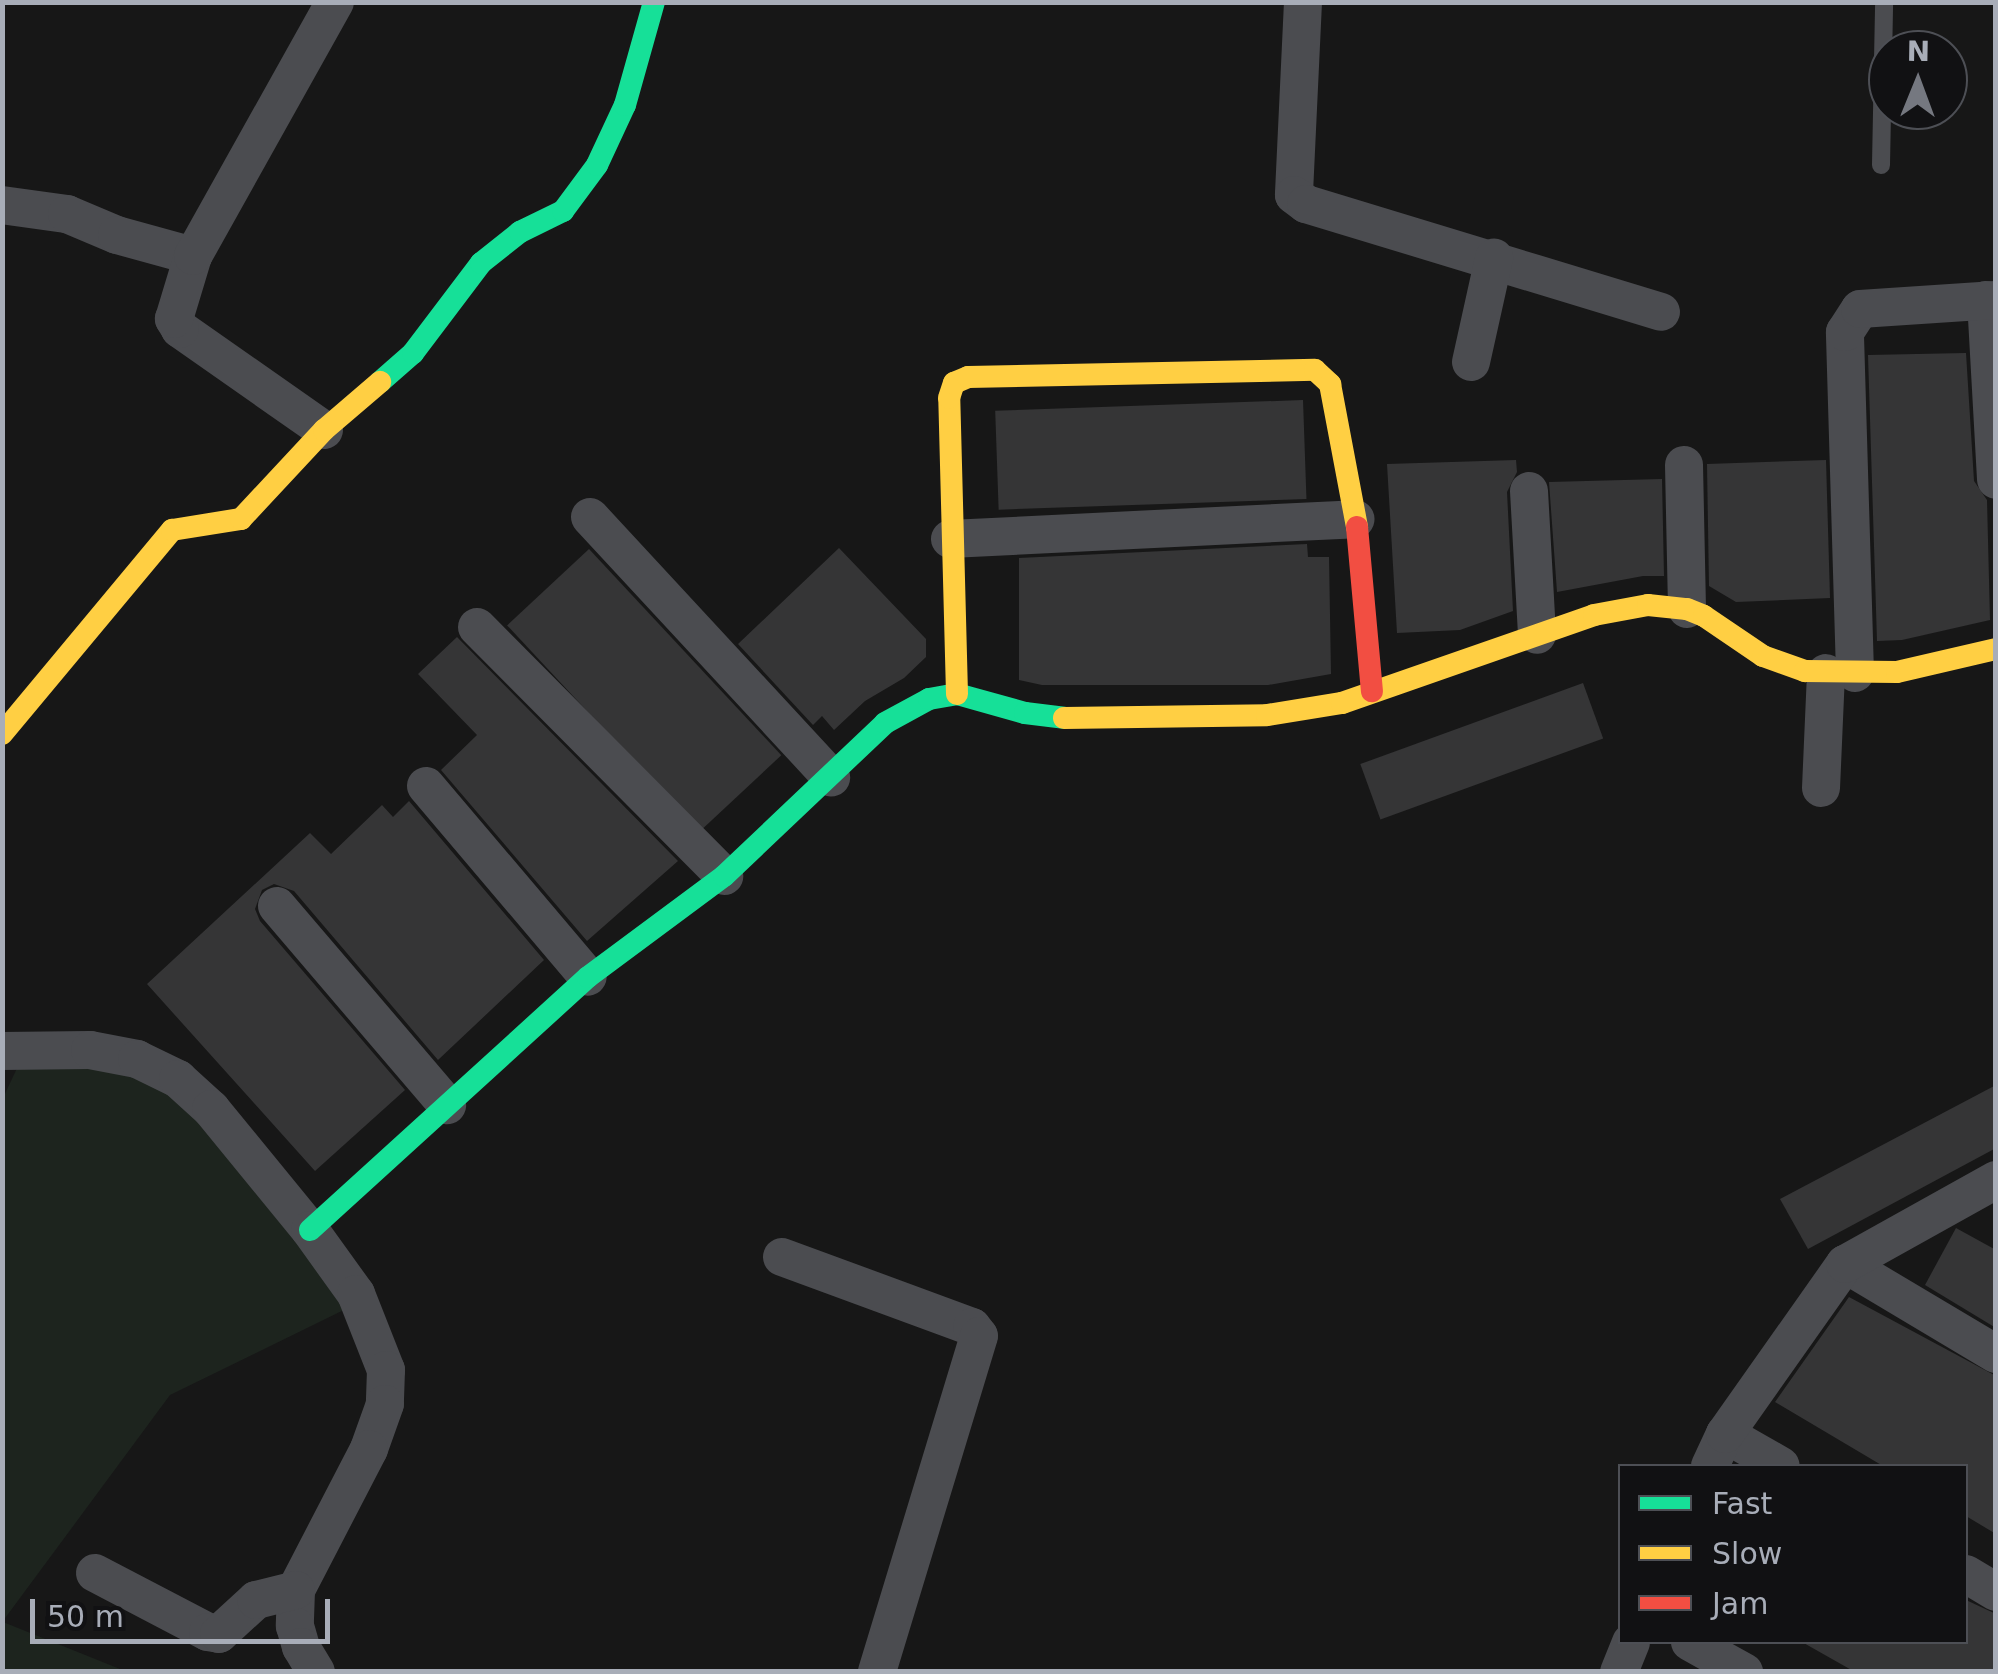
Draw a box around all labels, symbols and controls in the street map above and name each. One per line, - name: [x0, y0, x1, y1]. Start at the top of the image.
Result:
- north arrow: [1868, 30, 1968, 130]
- text: N: [1906, 35, 1931, 68]
- legend: [1618, 1464, 1968, 1644]
- text: Fast: [1712, 1486, 1772, 1521]
- text: Slow: [1712, 1536, 1782, 1571]
- scale bar: [35, 1579, 335, 1641]
- text: Jam: [1712, 1586, 1768, 1621]
- text: 50 m: [47, 1599, 124, 1634]

